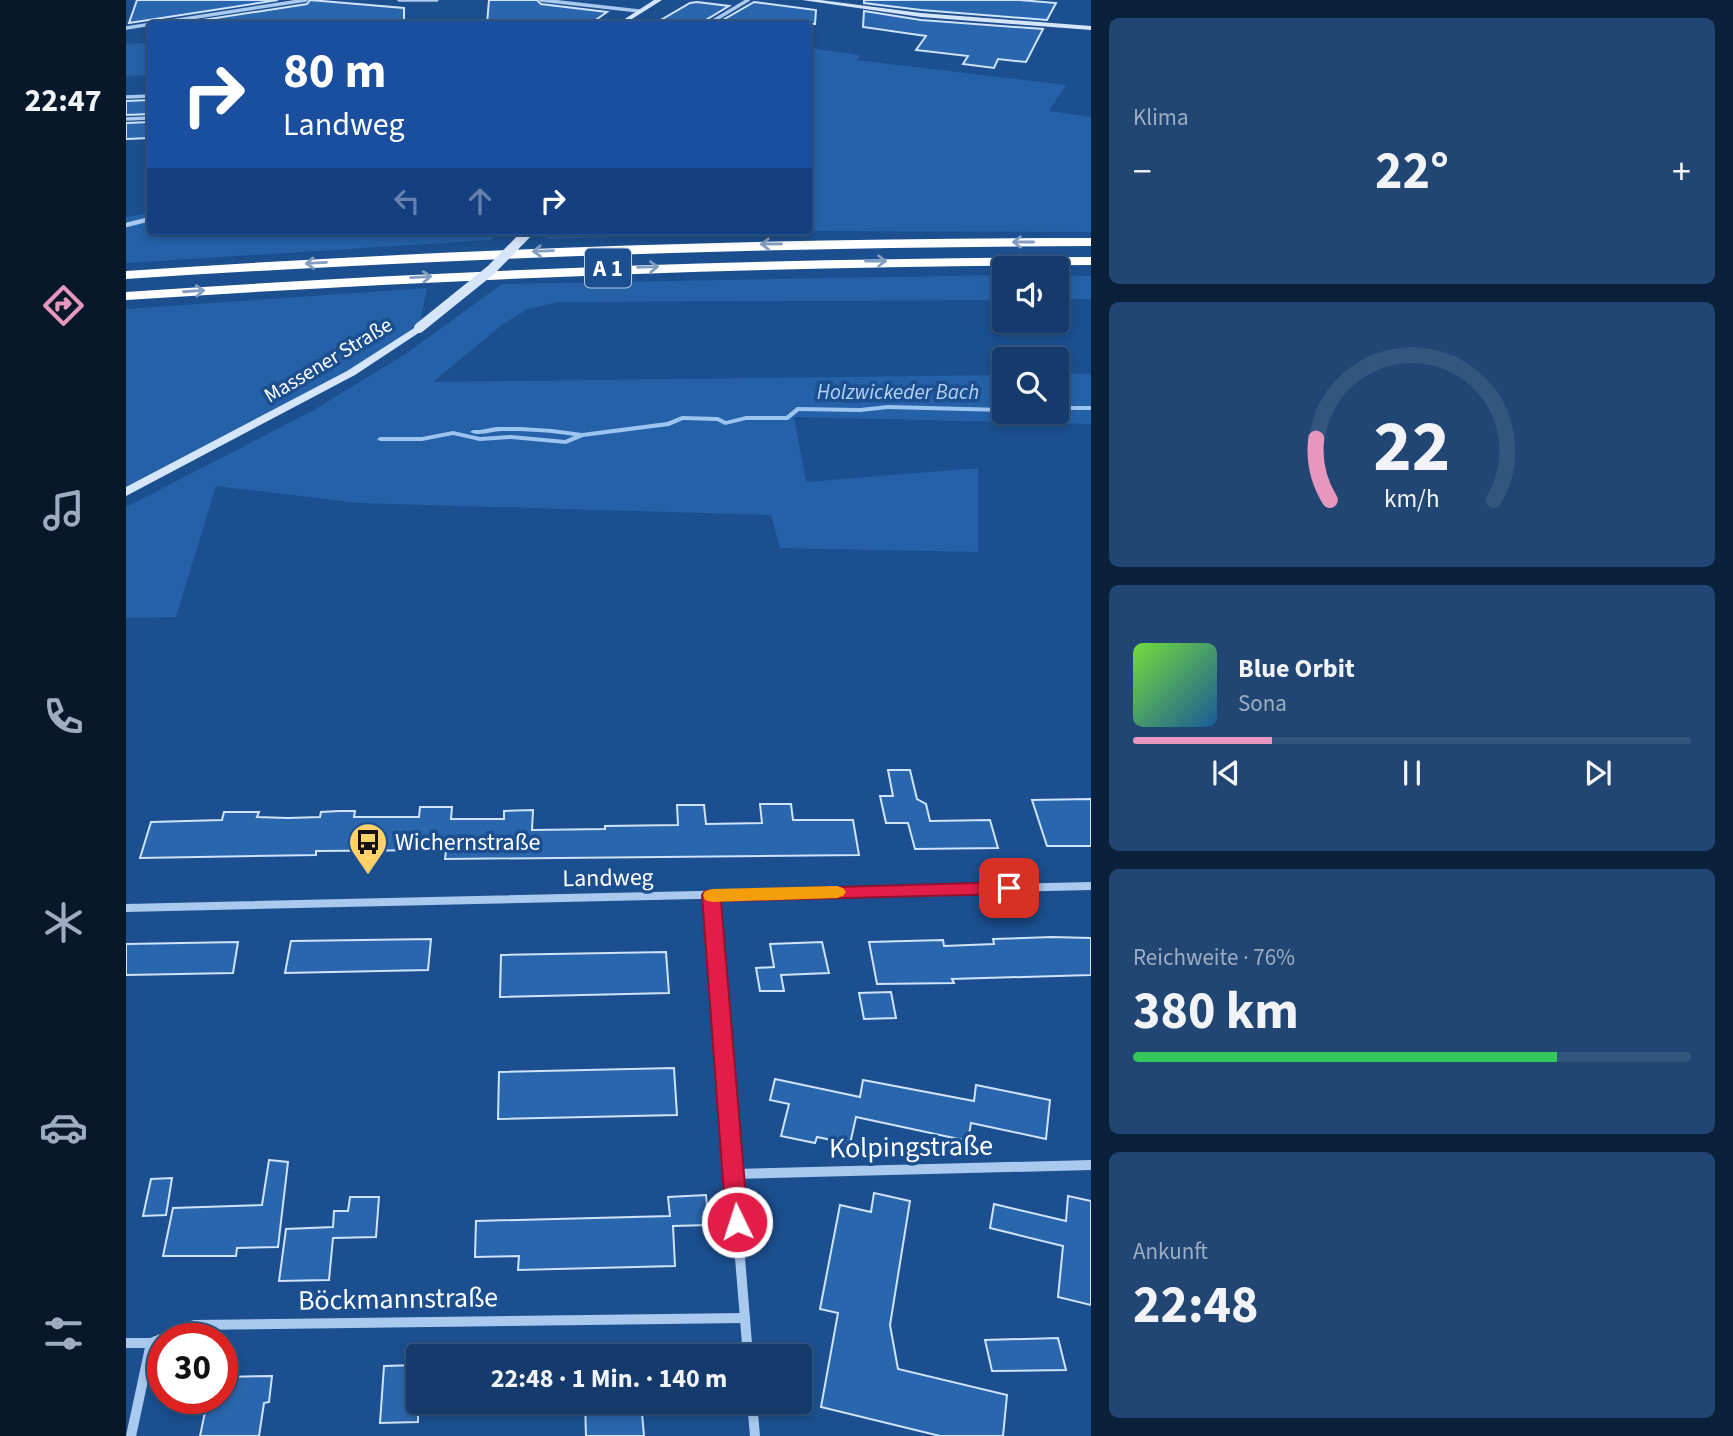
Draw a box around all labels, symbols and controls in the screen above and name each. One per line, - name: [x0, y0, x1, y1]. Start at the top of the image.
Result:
- text: 80 m: [283, 37, 387, 107]
- icon: right: [168, 49, 259, 140]
- text: 22:47: [24, 78, 102, 124]
- text: Klima: [1133, 101, 1189, 134]
- text: Landweg: [283, 102, 405, 148]
- text: 22°: [1375, 135, 1449, 209]
- text: −: [1133, 145, 1152, 199]
- text: +: [1672, 145, 1691, 199]
- icon: left: [388, 182, 426, 220]
- icon: ahead: [461, 182, 499, 220]
- icon: right: [534, 182, 572, 220]
- one-way arrow: [1011, 235, 1034, 249]
- one-way arrow: [759, 237, 782, 250]
- one-way arrow: [532, 244, 555, 257]
- road number: A 1: [585, 248, 631, 288]
- one-way arrow: [864, 254, 887, 268]
- one-way arrow: [305, 256, 328, 269]
- map controls: [992, 256, 1069, 424]
- button: sound: [992, 256, 1069, 333]
- one-way arrow: [637, 260, 660, 273]
- one-way arrow: [409, 270, 432, 283]
- icon: directions: [39, 281, 88, 330]
- one-way arrow: [182, 284, 205, 297]
- street label: Massener Straße: [258, 310, 398, 410]
- button: search: [992, 347, 1069, 424]
- water label: Holzwickeder Bach: [817, 377, 979, 407]
- text: 22: [1374, 396, 1450, 500]
- text: km/h: [1384, 481, 1440, 517]
- icon: music: [39, 486, 88, 535]
- text: Blue Orbit: [1238, 650, 1355, 687]
- text: Sona: [1238, 687, 1287, 720]
- icon: phone: [39, 692, 88, 741]
- icon: previous: [1207, 754, 1245, 792]
- icon: pause: [1393, 754, 1431, 792]
- icon: next: [1579, 754, 1617, 792]
- bus stop icon: Wichernstraße: [347, 821, 389, 876]
- place label: Wichernstraße: [395, 825, 540, 860]
- pin: [979, 858, 1039, 918]
- street label: Landweg: [562, 860, 654, 896]
- icon: arrive: [990, 869, 1028, 907]
- icon: climate: [39, 898, 88, 947]
- text: Reichweite · 76%: [1133, 941, 1295, 974]
- text: 380 km: [1133, 975, 1299, 1049]
- icon: car: [39, 1103, 88, 1152]
- street label: Kolpingstraße: [829, 1126, 993, 1168]
- position arrow: [700, 1185, 774, 1259]
- text: Ankunft: [1133, 1235, 1208, 1268]
- text: 22:48: [1133, 1269, 1258, 1343]
- street label: Böckmannstraße: [298, 1277, 498, 1321]
- icon: filters: [39, 1309, 88, 1358]
- speed limit sign: 30: [147, 1323, 238, 1414]
- text: 22:48 · 1 Min. · 140 m: [491, 1360, 727, 1397]

